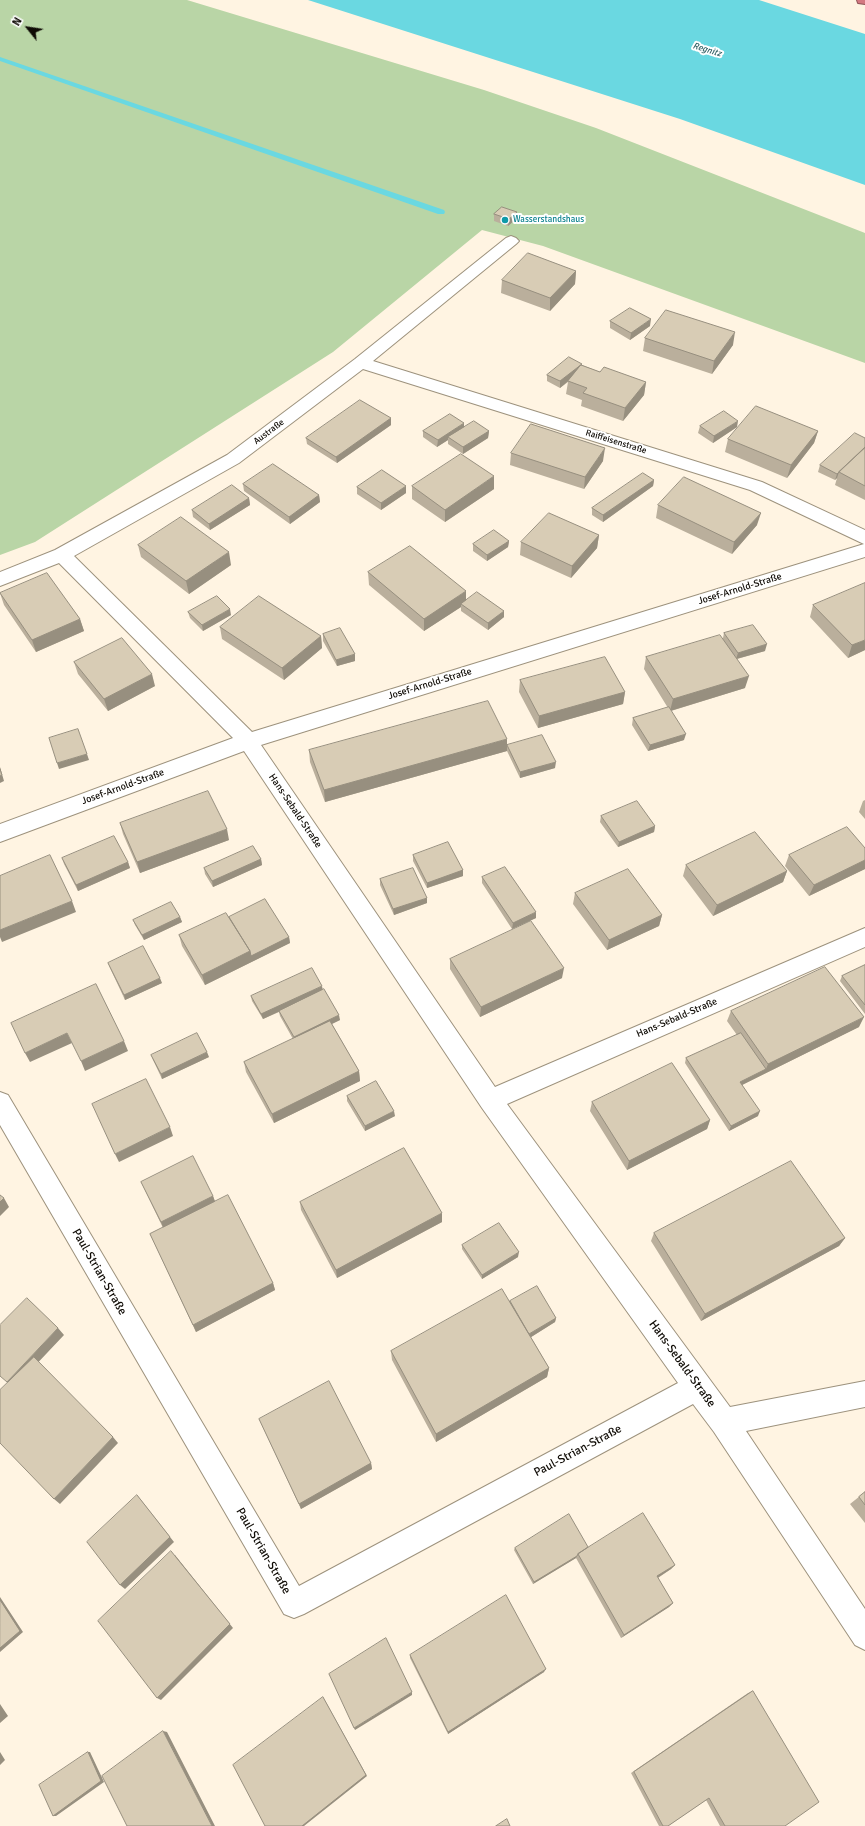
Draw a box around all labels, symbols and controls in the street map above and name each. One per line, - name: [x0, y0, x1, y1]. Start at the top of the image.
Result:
- north arrow: [8, 8, 48, 48]
- text: N: [10, 15, 25, 28]
- water label: Regnitz: [691, 41, 723, 59]
- marker: Wasserstandshaus: [500, 215, 510, 225]
- place label: Wasserstandshaus: [513, 215, 584, 225]
- street label: Austraße: [252, 417, 286, 447]
- street label: Raiffeisenstraße: [584, 428, 648, 456]
- street label: Josef-Arnold-Straße: [697, 571, 783, 607]
- street label: Josef-Arnold-Straße: [387, 666, 473, 702]
- street label: Josef-Arnold-Straße: [80, 766, 166, 808]
- street label: Hans-Sebald-Straße: [266, 772, 324, 850]
- street label: Hans-Sebald-Straße: [635, 996, 719, 1040]
- street label: Paul-Strian-Straße: [68, 1226, 130, 1318]
- street label: Hans-Sebald-Straße: [646, 1318, 718, 1410]
- street label: Paul-Strian-Straße: [532, 1422, 624, 1480]
- street label: Paul-Strian-Straße: [232, 1505, 294, 1597]

